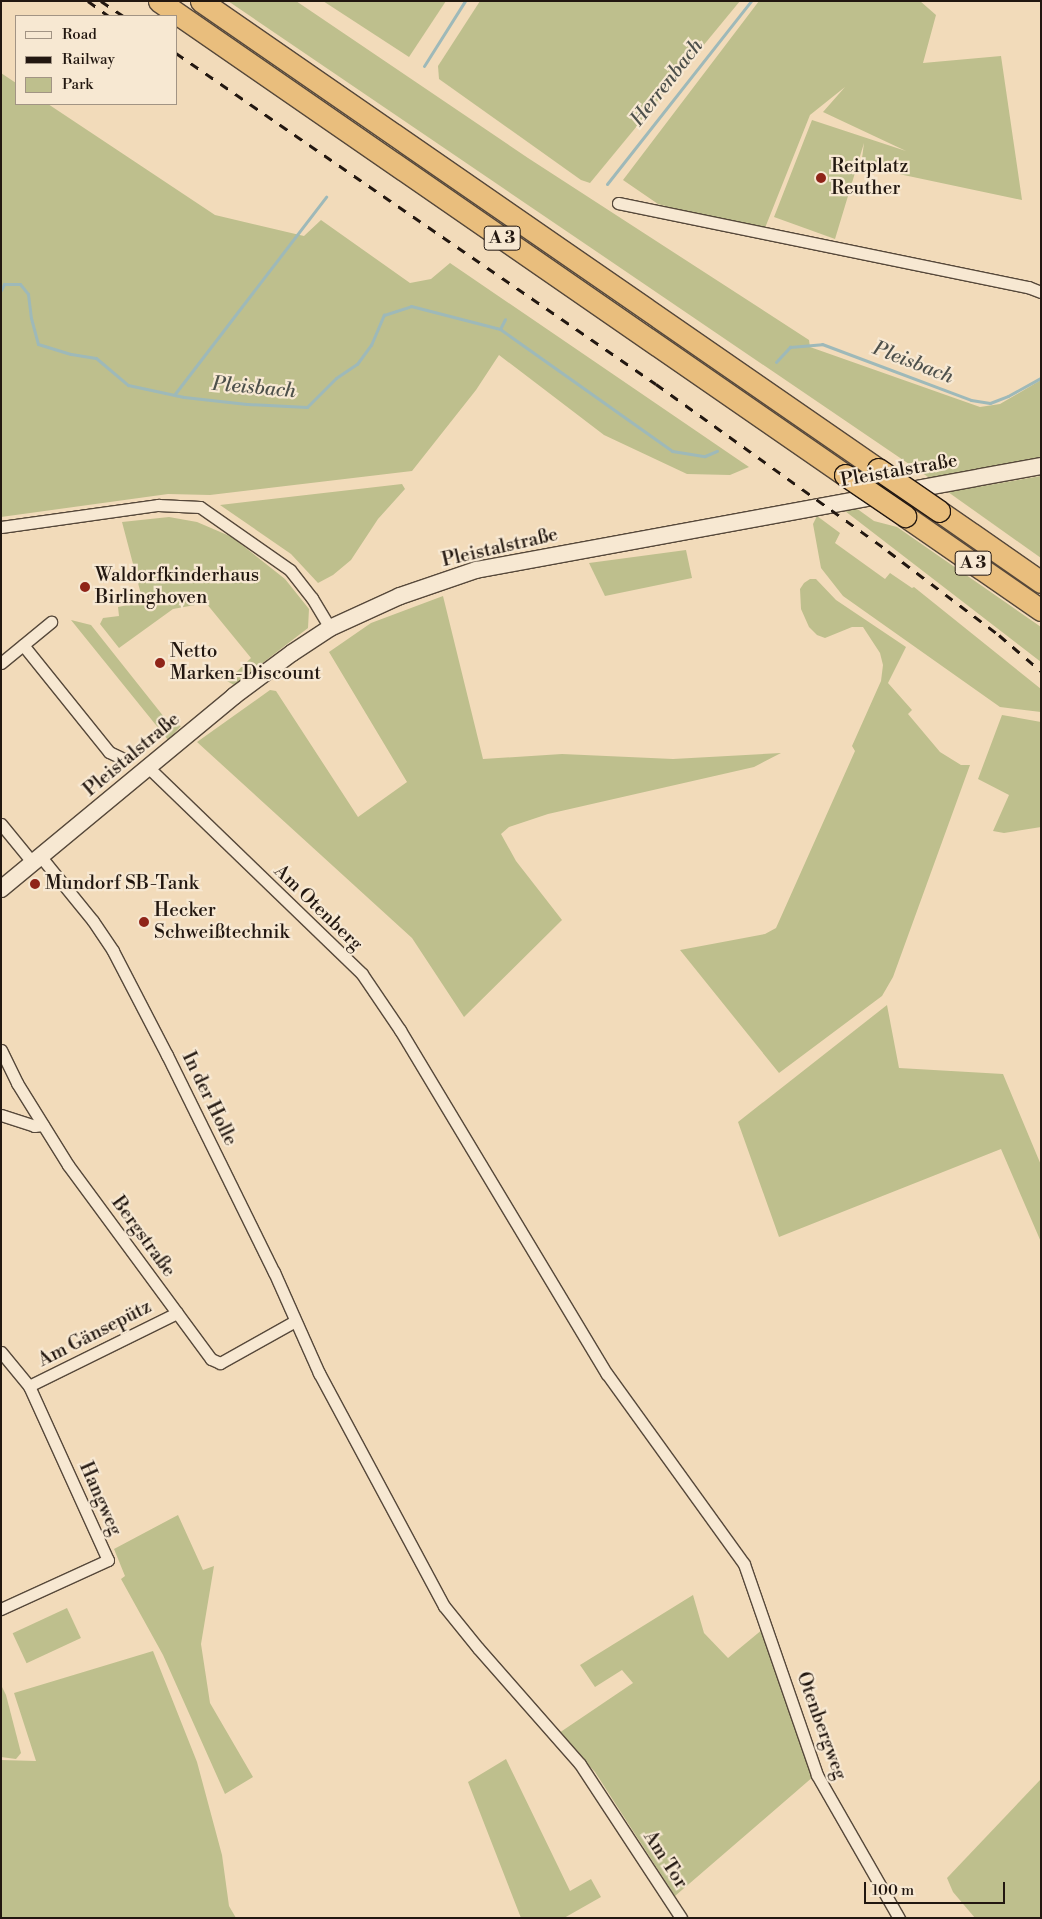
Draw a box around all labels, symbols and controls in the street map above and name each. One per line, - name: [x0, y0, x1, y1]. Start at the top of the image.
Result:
- legend: [15, 15, 178, 105]
- text: Road: [62, 25, 97, 44]
- water label: Herrenbach: [626, 35, 708, 131]
- text: Railway: [62, 50, 115, 69]
- text: Park: [62, 75, 93, 94]
- place label: Reitplatz Reuther: [831, 156, 908, 200]
- marker: Reitplatz Reuther: [815, 172, 827, 184]
- road number: A 3: [483, 222, 521, 254]
- water label: Pleisbach: [869, 337, 957, 389]
- water label: Pleisbach: [211, 372, 297, 404]
- street label: Pleistalstraße: [839, 449, 959, 493]
- street label: Pleistalstraße: [440, 524, 560, 572]
- road number: A 3: [954, 548, 992, 578]
- place label: Waldorfkinderhaus Birlinghoven: [95, 565, 259, 609]
- marker: Waldorfkinderhaus Birlinghoven: [79, 581, 91, 593]
- place label: Netto Marken-Discount: [170, 641, 321, 685]
- marker: Netto Marken-Discount: [154, 657, 166, 669]
- street label: Pleistalstraße: [79, 708, 185, 802]
- street label: Am Otenberg: [269, 860, 367, 956]
- place label: Mundorf SB-Tank: [45, 873, 199, 895]
- marker: Mundorf SB-Tank: [29, 878, 41, 890]
- place label: Hecker Schweißtechnik: [154, 900, 290, 944]
- marker: Hecker Schweißtechnik: [138, 916, 150, 928]
- street label: In der Holle: [176, 1048, 242, 1150]
- street label: Bergstraße: [106, 1192, 180, 1282]
- street label: Am Gänsepütz: [35, 1296, 155, 1372]
- street label: Hangweg: [74, 1459, 126, 1539]
- street label: Otenbergweg: [791, 1669, 851, 1783]
- street label: Am Tor: [638, 1827, 692, 1893]
- scale bar: [867, 1872, 1008, 1904]
- text: 100 m: [872, 1881, 914, 1900]

